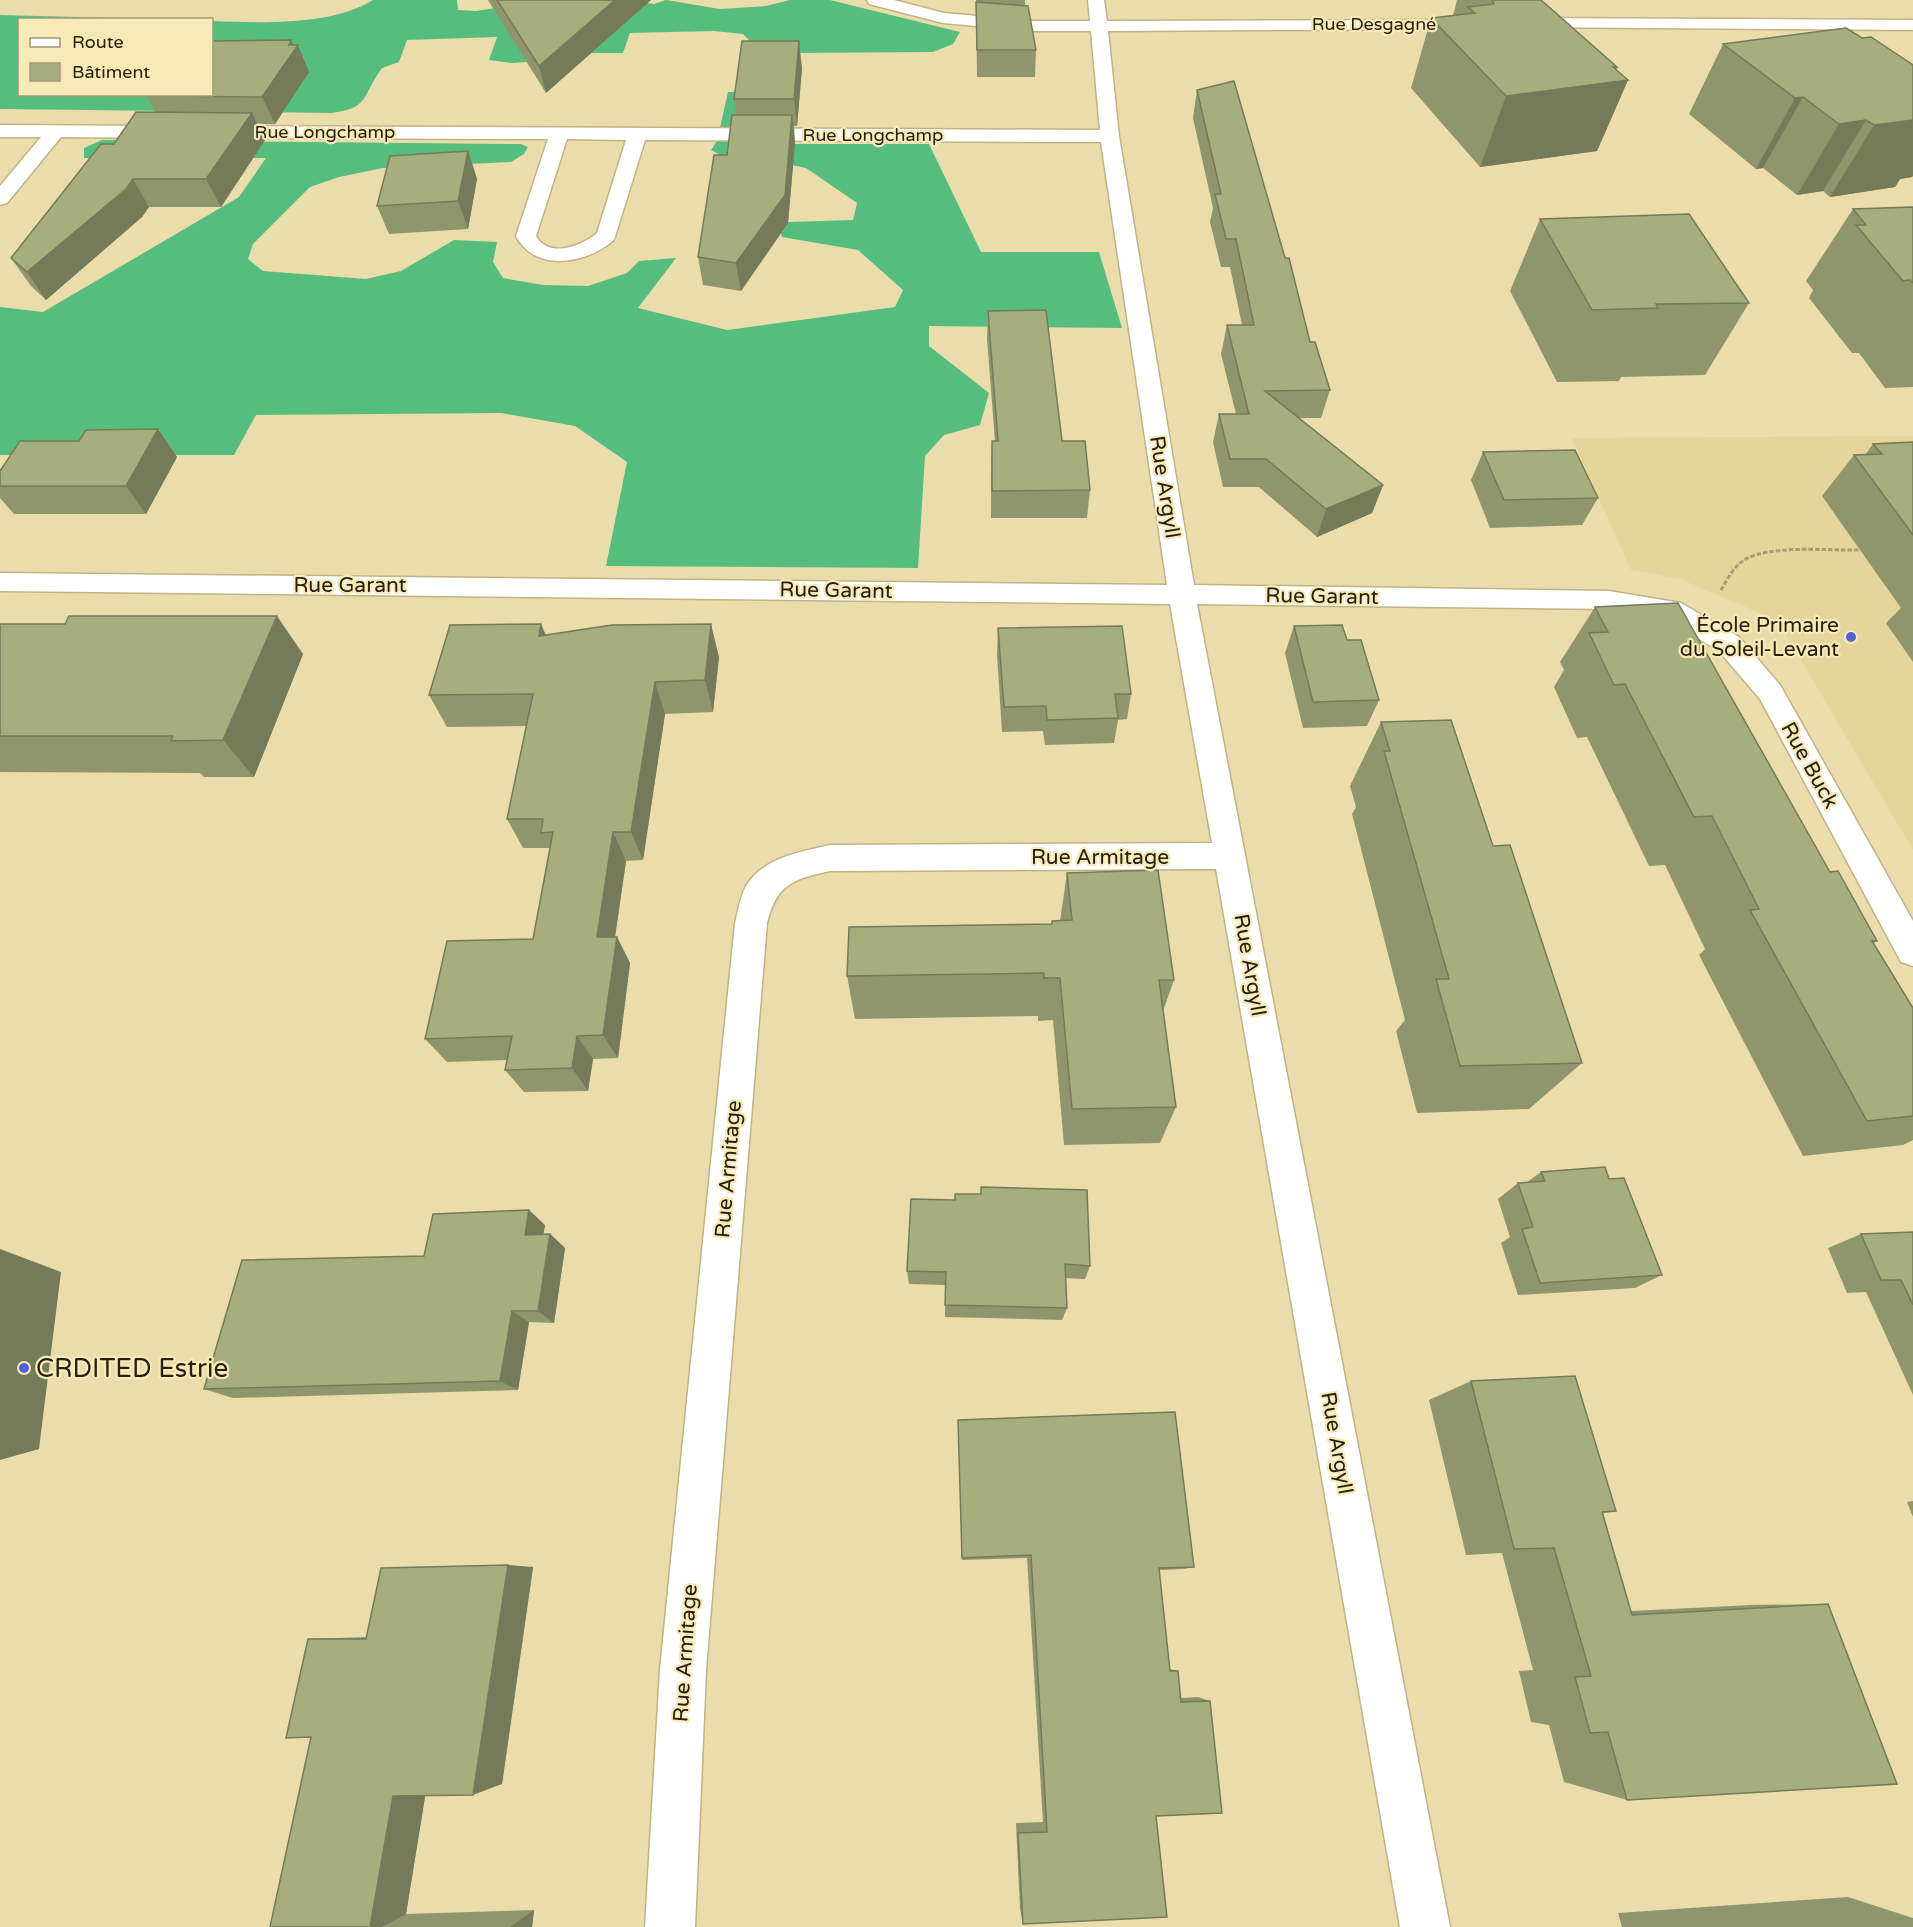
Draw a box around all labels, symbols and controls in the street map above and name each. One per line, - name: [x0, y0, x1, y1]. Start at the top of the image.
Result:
- street label: Rue Desgagné: [1312, 13, 1436, 35]
- legend: [18, 18, 213, 96]
- text: Route: [72, 31, 124, 53]
- text: Bâtiment: [72, 61, 150, 83]
- street label: Rue Longchamp: [255, 121, 395, 143]
- street label: Rue Longchamp: [803, 124, 943, 146]
- street label: Rue Argyll: [1144, 434, 1185, 540]
- street label: Rue Garant: [293, 573, 407, 598]
- street label: Rue Garant: [779, 577, 893, 604]
- street label: Rue Garant: [1265, 583, 1379, 610]
- place label: École Primaire du Soleil-Levant: [1680, 613, 1839, 662]
- marker: École Primaire du Soleil-Levant: [1844, 630, 1858, 644]
- street label: Rue Buck: [1776, 718, 1844, 813]
- street label: Rue Armitage: [1031, 845, 1169, 870]
- street label: Rue Argyll: [1228, 912, 1271, 1018]
- street label: Rue Armitage: [710, 1099, 747, 1239]
- place label: CRDITED Estrie: [36, 1353, 228, 1384]
- marker: CRDITED Estrie: [17, 1361, 31, 1375]
- street label: Rue Argyll: [1315, 1390, 1358, 1496]
- street label: Rue Armitage: [668, 1583, 703, 1723]

